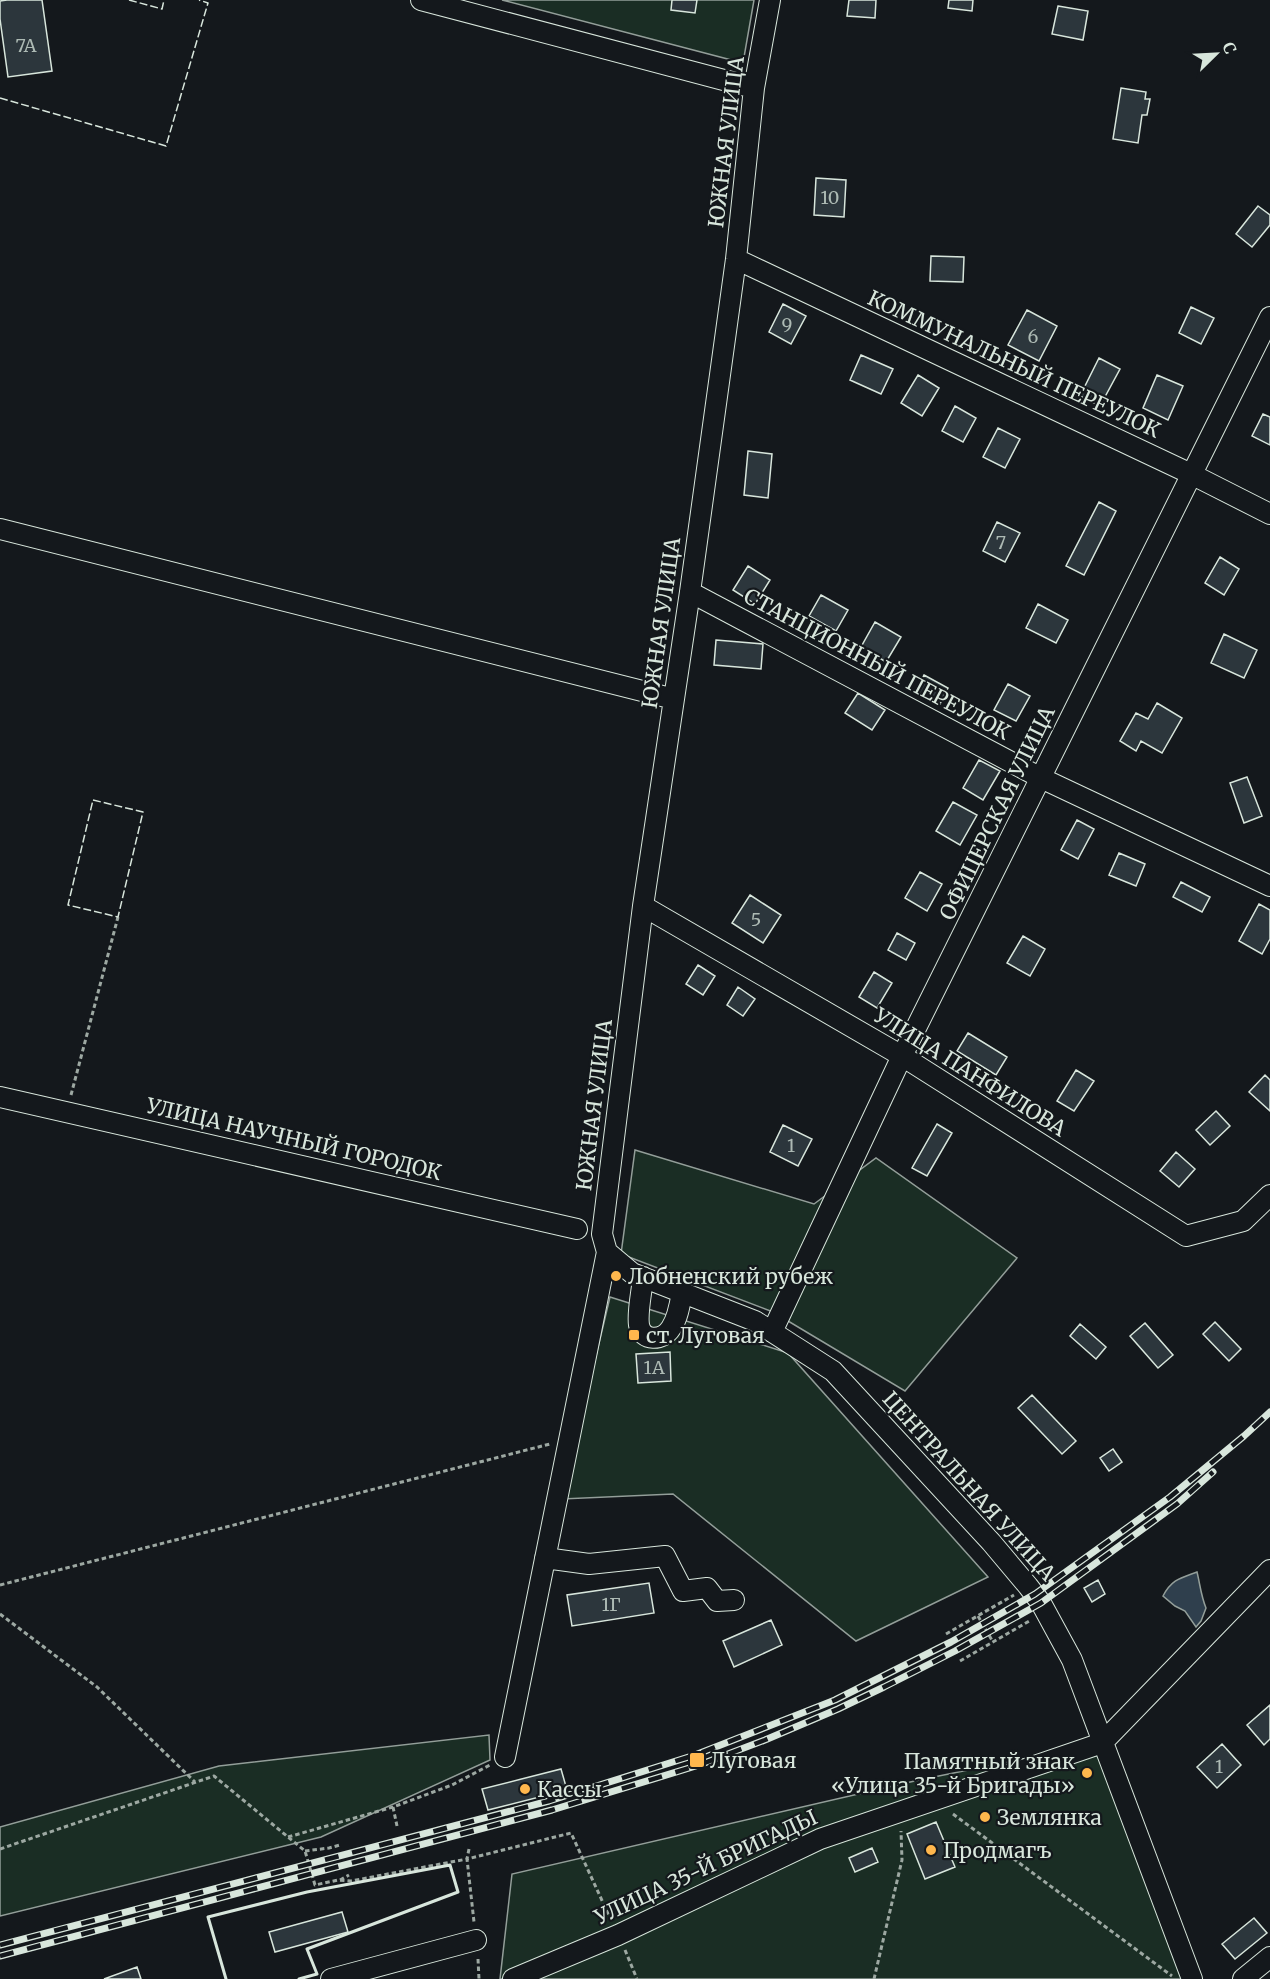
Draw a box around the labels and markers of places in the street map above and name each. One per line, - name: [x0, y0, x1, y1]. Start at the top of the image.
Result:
- place label: Лобненский рубеж: [628, 1263, 833, 1290]
- marker: Лобненский рубеж: [609, 1269, 623, 1283]
- place label: ст. Луговая: [646, 1322, 765, 1349]
- marker: ст. Луговая: [627, 1328, 641, 1342]
- place label: Луговая: [710, 1747, 796, 1774]
- place label: Памятный знак «Улица 35-й Бригады»: [831, 1748, 1075, 1799]
- marker: Луговая: [688, 1751, 706, 1769]
- marker: Памятный знак «Улица 35-й Бригады»: [1080, 1766, 1094, 1780]
- place label: Кассы: [537, 1776, 602, 1803]
- marker: Кассы: [518, 1782, 532, 1796]
- place label: Землянка: [997, 1804, 1102, 1831]
- marker: Землянка: [978, 1810, 992, 1824]
- place label: Продмагъ: [943, 1837, 1052, 1864]
- marker: Продмагъ: [924, 1843, 938, 1857]

